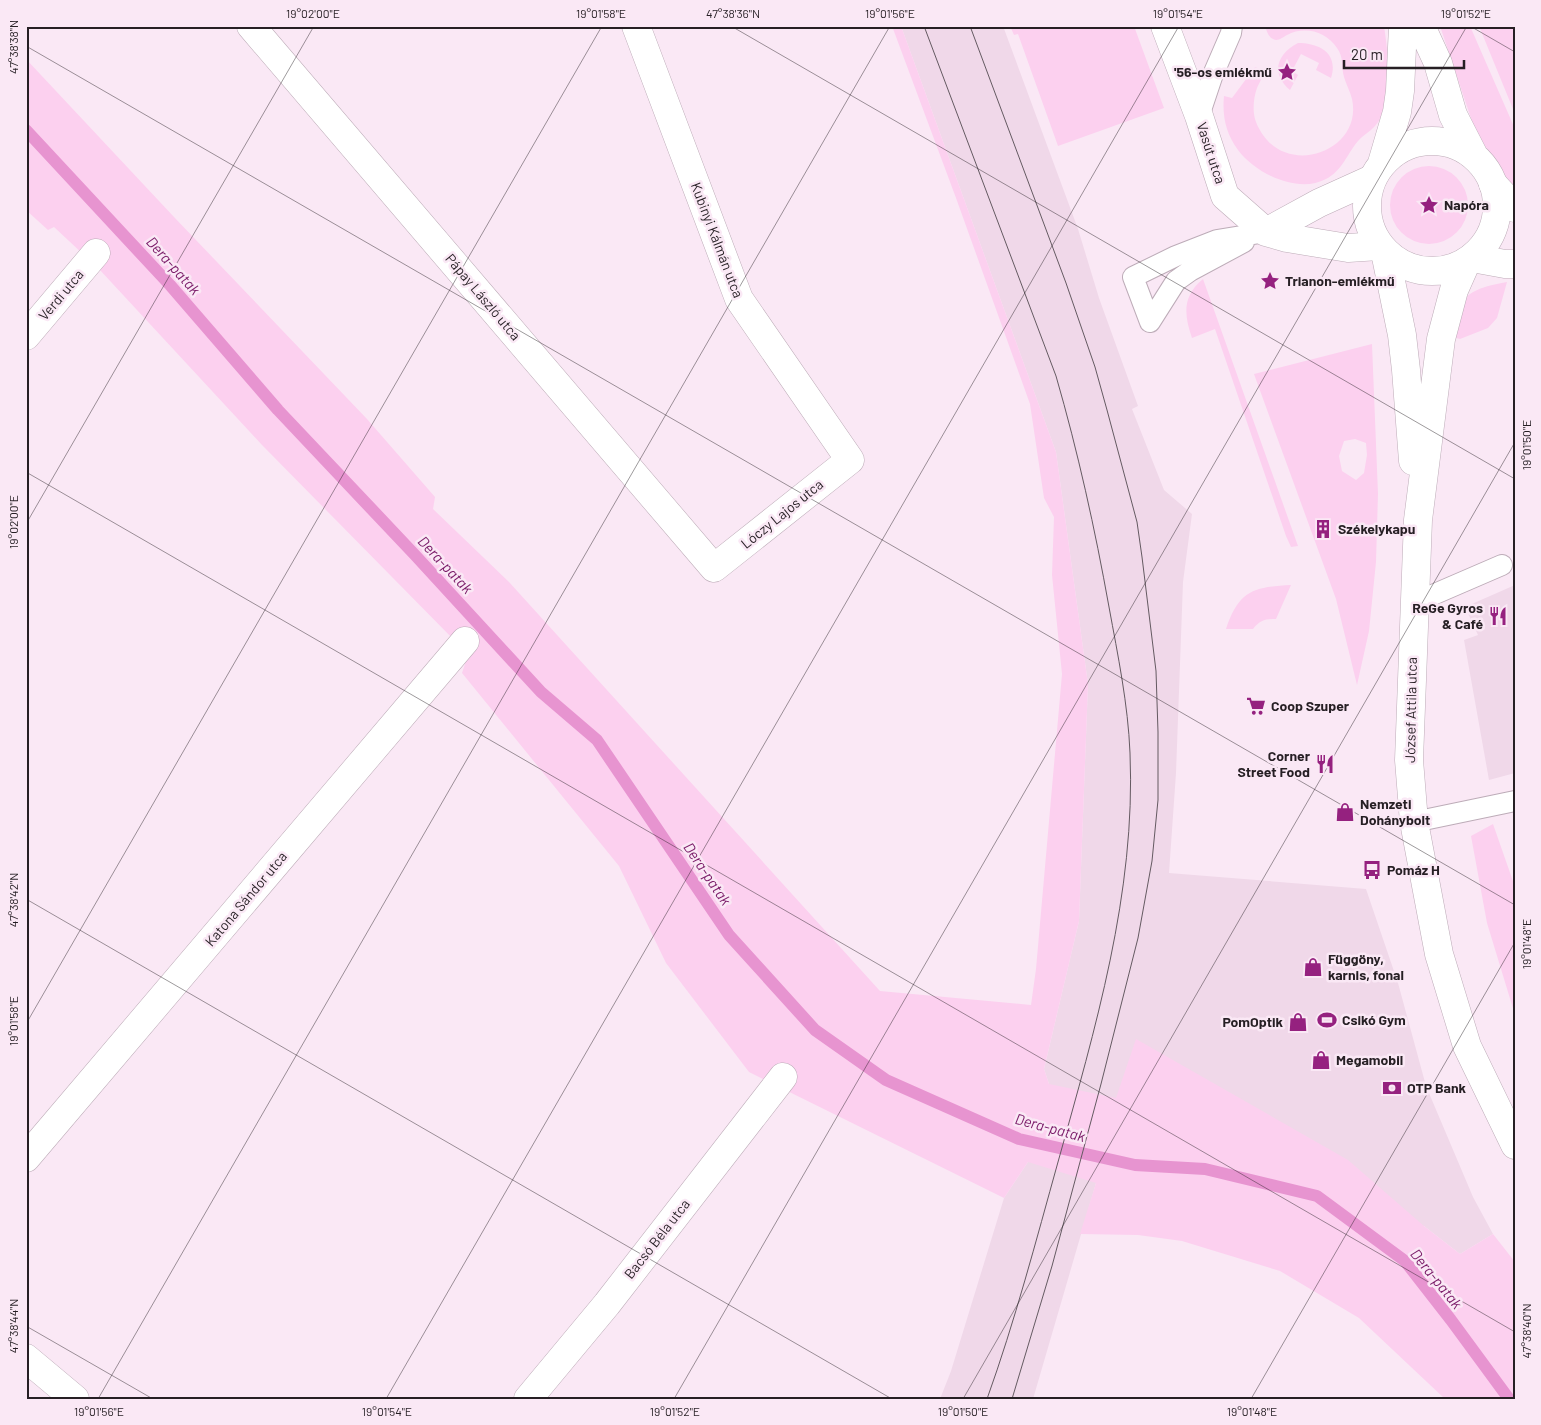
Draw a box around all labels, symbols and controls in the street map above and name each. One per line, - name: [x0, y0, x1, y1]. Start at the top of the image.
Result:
- text: 19°02'00"E: [286, 6, 340, 20]
- text: 19°01'58"E: [576, 6, 626, 20]
- text: 47°38'36"N: [706, 6, 760, 20]
- text: 19°01'56"E: [865, 6, 915, 20]
- text: 19°01'54"E: [1153, 6, 1203, 20]
- text: 19°01'52"E: [1441, 6, 1491, 20]
- text: 47°38'38"N: [6, 20, 20, 74]
- scale bar: [1344, 38, 1464, 70]
- text: 20 m: [1351, 45, 1383, 63]
- place icon: '56-os emlékmű: [1276, 61, 1298, 83]
- place label: '56-os emlékmű: [1174, 63, 1272, 80]
- street label: Vasút utca: [1194, 120, 1229, 186]
- street label: Kubinyi Kálmán utca: [688, 180, 747, 300]
- place icon: Napóra: [1418, 194, 1440, 216]
- place label: Napóra: [1444, 196, 1489, 213]
- water label: Dera-patak: [143, 233, 205, 299]
- street label: Pápay László utca: [442, 250, 525, 343]
- street label: Verdi utca: [35, 266, 87, 323]
- place icon: Trianon-emlékmű: [1259, 270, 1281, 292]
- place label: Trianon-emlékmű: [1285, 272, 1395, 289]
- text: 19°01'50"E: [1519, 420, 1533, 470]
- street label: Lóczy Lajos utca: [737, 475, 826, 552]
- text: 19°02'00"E: [6, 495, 20, 549]
- building icon: Székelykapu: [1312, 518, 1334, 540]
- place label: Székelykapu: [1338, 520, 1415, 537]
- water label: Dera-patak: [415, 532, 477, 597]
- place label: ReGe Gyros & Café: [1412, 599, 1483, 632]
- restaurant icon: ReGe Gyros & Café: [1487, 605, 1509, 627]
- street label: József Attila utca: [1401, 657, 1420, 763]
- supermarket icon: Coop Szuper: [1245, 695, 1267, 717]
- place label: Coop Szuper: [1271, 697, 1350, 714]
- place label: Corner Street Food: [1237, 747, 1311, 780]
- restaurant icon: Corner Street Food: [1314, 753, 1336, 775]
- place label: Nemzeti Dohánybolt: [1360, 795, 1430, 828]
- shop icon: Nemzeti Dohánybolt: [1334, 801, 1356, 823]
- water label: Dera-patak: [680, 839, 736, 909]
- street label: Katona Sándor utca: [201, 848, 290, 949]
- bus stop icon: Pomáz H: [1361, 859, 1383, 881]
- place label: Pomáz H: [1387, 861, 1440, 878]
- text: 47°38'42"N: [6, 873, 20, 927]
- text: 19°01'48"E: [1519, 919, 1533, 969]
- place label: Függöny, karnis, fonal: [1328, 950, 1404, 983]
- shop icon: Függöny, karnis, fonal: [1302, 956, 1324, 978]
- text: 19°01'58"E: [6, 996, 20, 1046]
- sports icon: Csikó Gym: [1316, 1009, 1338, 1031]
- shop icon: PomOptik: [1287, 1011, 1309, 1033]
- place label: Csikó Gym: [1342, 1011, 1406, 1028]
- place label: PomOptik: [1223, 1013, 1284, 1030]
- shop icon: Megamobil: [1310, 1049, 1332, 1071]
- place label: Megamobil: [1336, 1051, 1403, 1068]
- bank icon: OTP Bank: [1381, 1077, 1403, 1099]
- place label: OTP Bank: [1407, 1079, 1467, 1096]
- water label: Dera-patak: [1013, 1109, 1088, 1145]
- street label: Bacsó Béla utca: [620, 1195, 693, 1282]
- water label: Dera-patak: [1407, 1245, 1467, 1313]
- text: 47°38'44"N: [6, 1299, 20, 1353]
- text: 47°38'40"N: [1519, 1303, 1533, 1359]
- text: 19°01'56"E: [74, 1404, 124, 1418]
- text: 19°01'54"E: [362, 1404, 412, 1418]
- text: 19°01'52"E: [650, 1404, 700, 1418]
- text: 19°01'50"E: [938, 1404, 988, 1418]
- text: 19°01'48"E: [1227, 1404, 1277, 1418]

